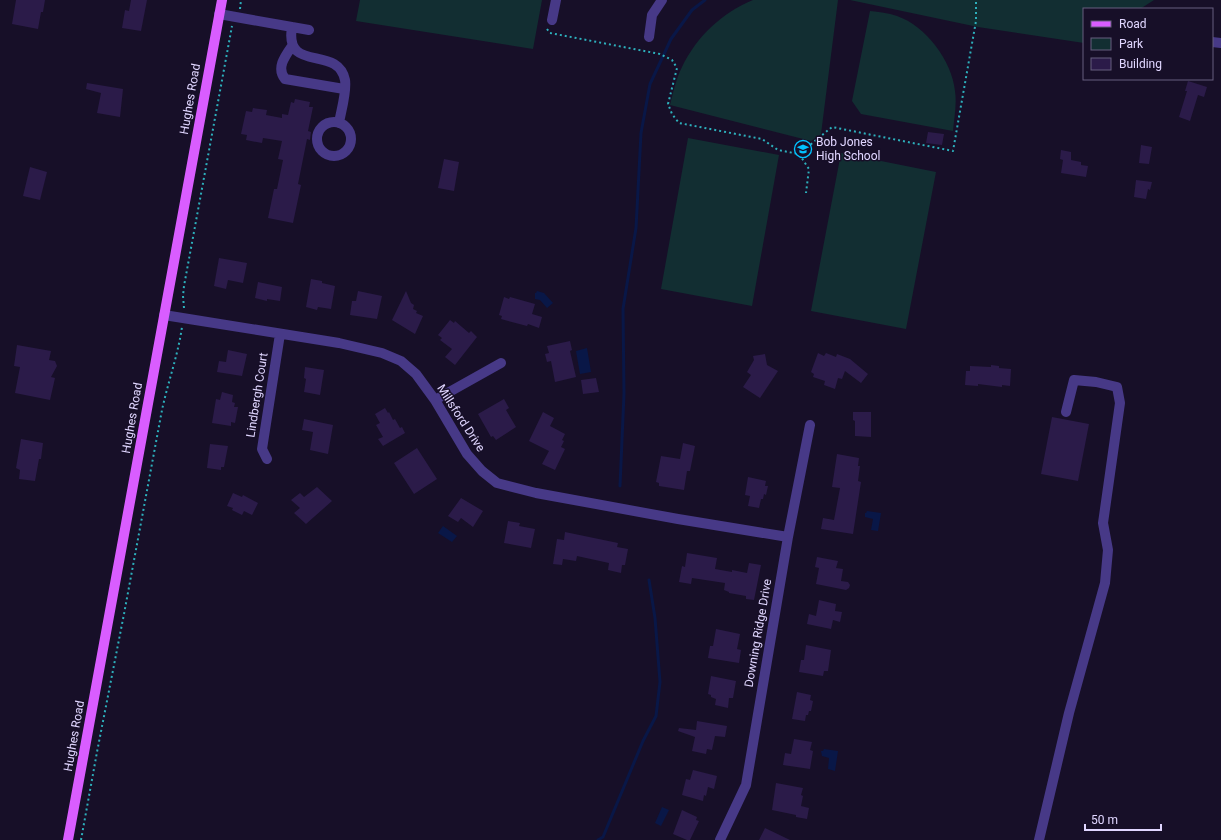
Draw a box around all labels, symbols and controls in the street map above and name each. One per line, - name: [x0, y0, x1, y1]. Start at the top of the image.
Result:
- legend: [1083, 8, 1213, 80]
- text: Road: [1119, 17, 1147, 31]
- text: Park: [1119, 37, 1144, 51]
- text: Building: [1119, 57, 1162, 71]
- street label: Hughes Road: [177, 63, 203, 135]
- place label: Bob Jones High School: [816, 135, 880, 163]
- school or university icon: Bob Jones High School: [793, 139, 813, 159]
- street label: Lindbergh Court: [243, 352, 271, 438]
- street label: Hughes Road: [119, 382, 145, 454]
- street label: Millsford Drive: [434, 382, 488, 454]
- street label: Downing Ridge Drive: [742, 578, 774, 688]
- street label: Hughes Road: [61, 700, 87, 772]
- scale bar: [1085, 806, 1161, 832]
- text: 50 m: [1091, 813, 1118, 827]

